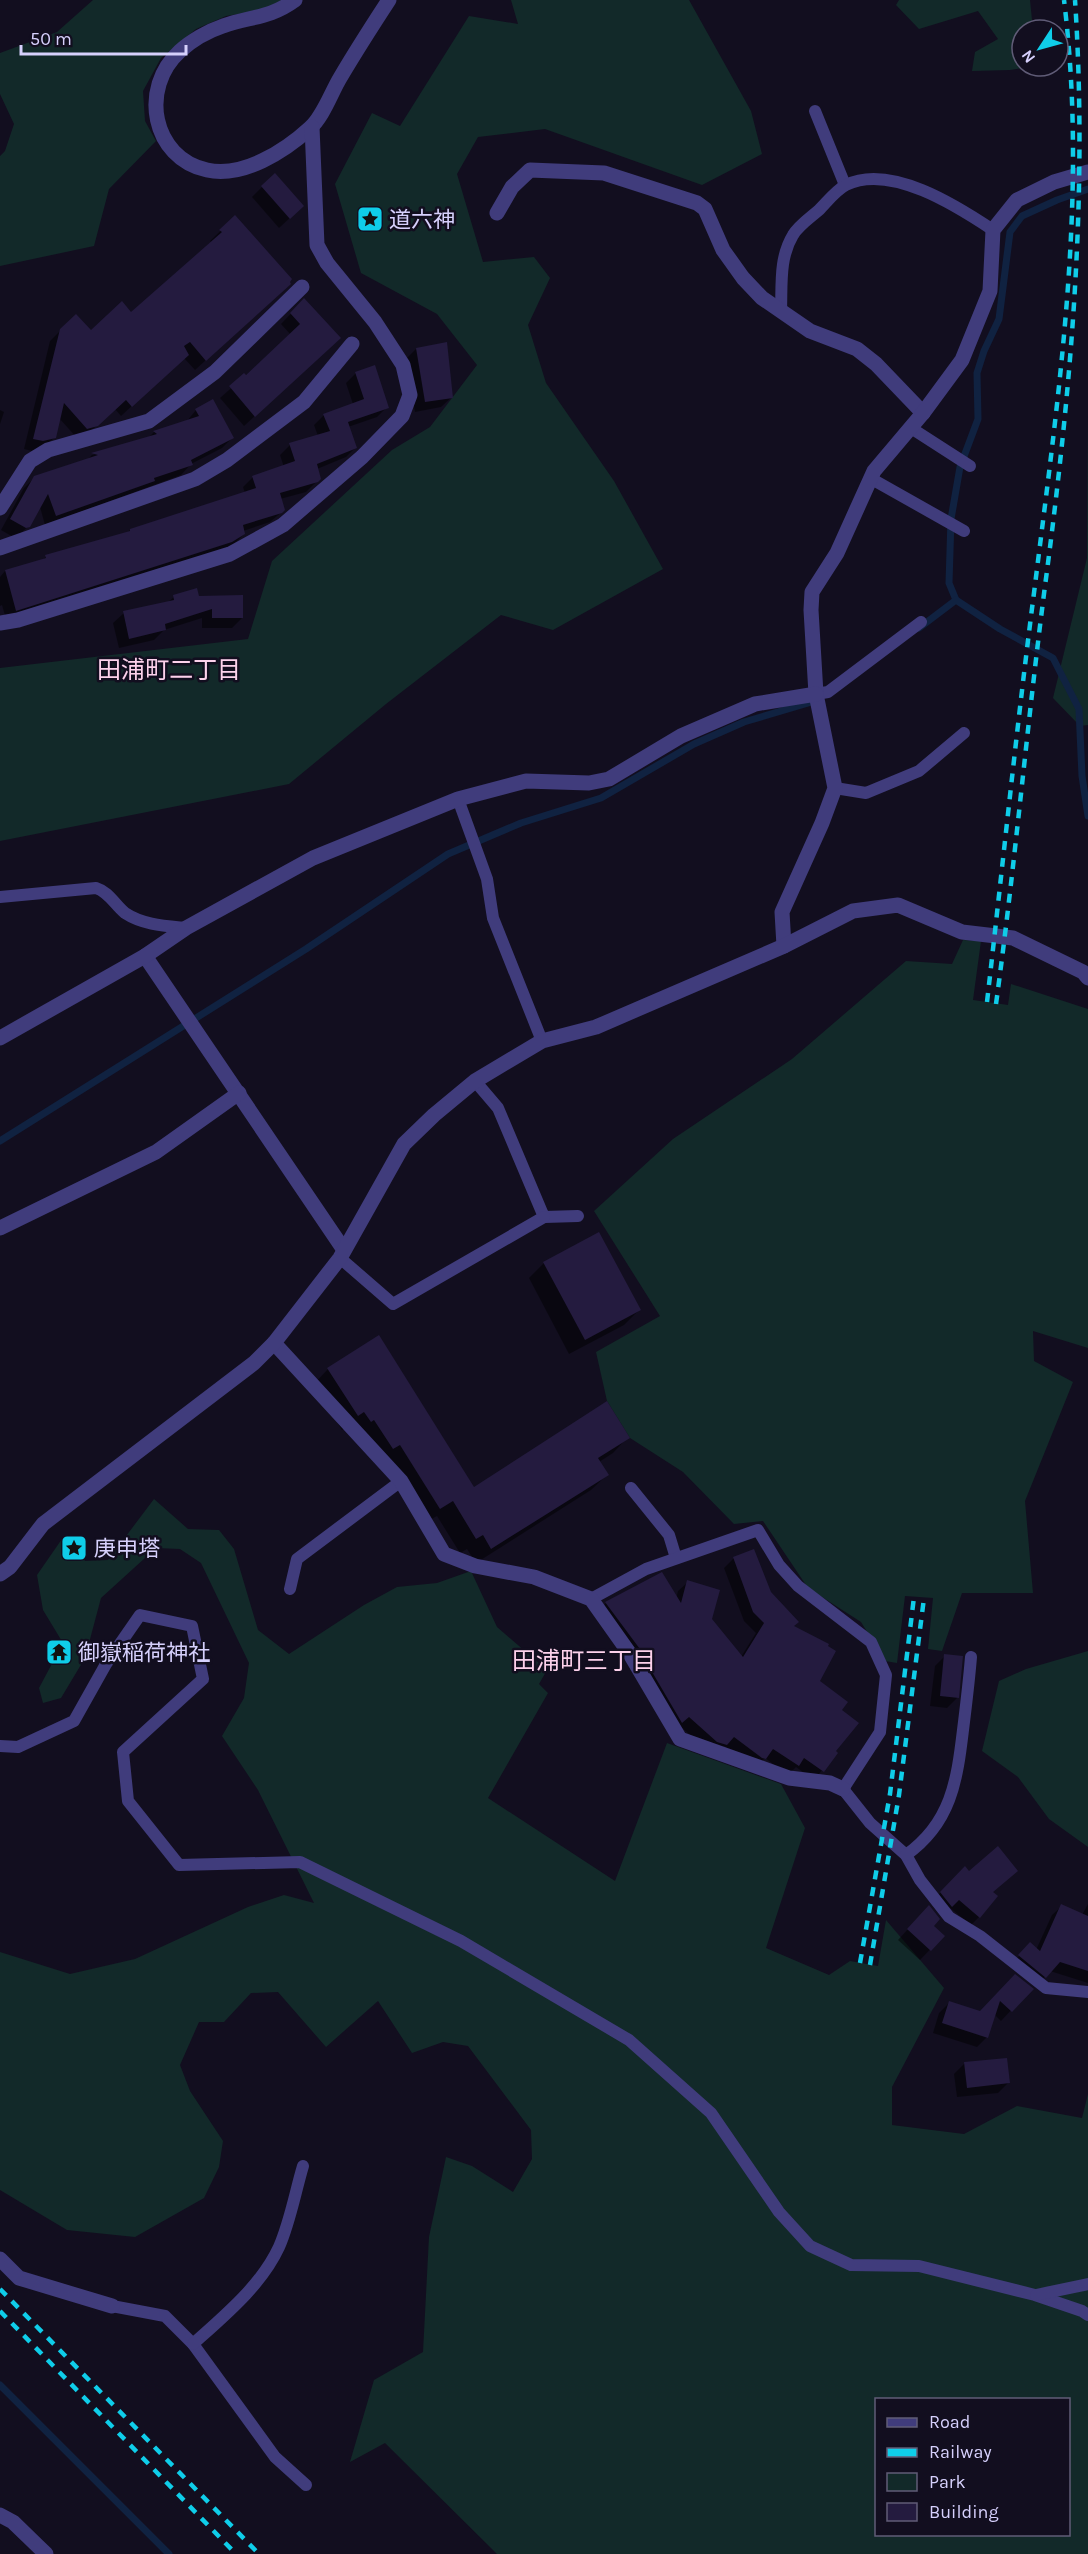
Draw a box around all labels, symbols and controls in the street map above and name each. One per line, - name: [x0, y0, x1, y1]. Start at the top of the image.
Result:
- scale bar: [21, 18, 186, 56]
- north arrow: [1010, 18, 1070, 78]
- text: 50 m: [30, 28, 72, 50]
- text: N: [1017, 46, 1039, 67]
- place icon: 道六神: [355, 204, 385, 234]
- place label: 道六神: [389, 207, 455, 233]
- district label: 田浦町二丁目: [97, 656, 241, 684]
- place icon: 庚申塔: [59, 1533, 89, 1563]
- place label: 庚申塔: [94, 1536, 160, 1562]
- temple icon: 御嶽稲荷神社: [44, 1637, 74, 1667]
- place label: 御嶽稲荷神社: [78, 1640, 210, 1666]
- district label: 田浦町三丁目: [512, 1647, 656, 1675]
- legend: [875, 2398, 1070, 2536]
- text: Road: [929, 2411, 970, 2433]
- text: Railway: [929, 2441, 992, 2463]
- text: Park: [929, 2471, 966, 2493]
- text: Building: [929, 2501, 999, 2523]

